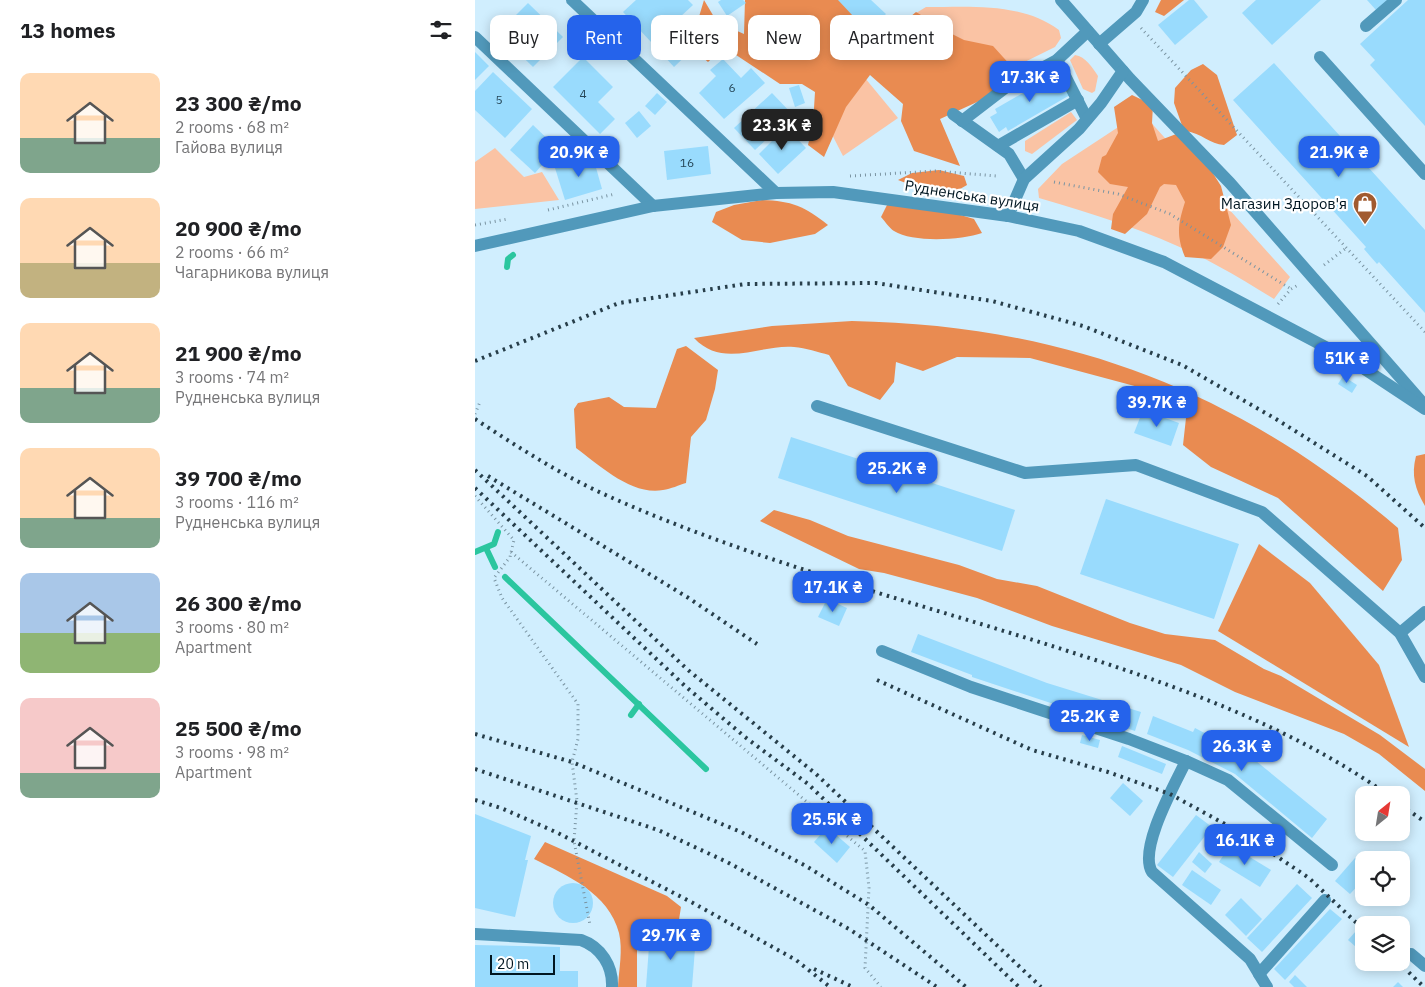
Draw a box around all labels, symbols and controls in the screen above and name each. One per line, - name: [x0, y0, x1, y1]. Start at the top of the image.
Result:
- chip: Buy: [490, 15, 557, 60]
- chip: Rent: [567, 15, 641, 60]
- chip: Filters: [651, 15, 738, 60]
- chip: New: [748, 15, 820, 60]
- chip: Apartment: [830, 15, 953, 60]
- text: 13 homes: [20, 16, 116, 44]
- icon: filters: [427, 16, 455, 44]
- pin: 17.3K ₴: [984, 61, 1076, 103]
- text: 17.3K ₴: [1001, 67, 1059, 87]
- house number: 6: [728, 80, 736, 95]
- house number: 4: [579, 86, 587, 101]
- text: 23 300 ₴/mo: [175, 89, 302, 117]
- house number: 5: [495, 92, 503, 107]
- icon: home: [60, 93, 120, 153]
- pin: 23.3K ₴: [736, 108, 828, 151]
- text: 23.3K ₴: [753, 115, 811, 135]
- text: 2 rooms · 68 m²: [175, 117, 289, 137]
- pin: 20.9K ₴: [533, 136, 625, 178]
- pin: 21.9K ₴: [1293, 136, 1385, 178]
- text: Гайова вулиця: [175, 137, 283, 157]
- text: 20.9K ₴: [550, 142, 608, 162]
- text: 21.9K ₴: [1310, 142, 1368, 162]
- house number: 16: [680, 155, 694, 170]
- street label: Рудненська вулиця: [903, 175, 1041, 216]
- shop icon: Магазин Здоров'я: [1352, 191, 1378, 225]
- place label: Магазин Здоров'я: [1221, 194, 1347, 213]
- text: 20 900 ₴/mo: [175, 214, 302, 242]
- icon: home: [60, 218, 120, 278]
- text: 2 rooms · 66 m²: [175, 242, 289, 262]
- text: Чагарникова вулиця: [175, 262, 329, 282]
- text: 21 900 ₴/mo: [175, 339, 302, 367]
- pin: 51K ₴: [1312, 342, 1382, 384]
- icon: home: [60, 343, 120, 403]
- text: 51K ₴: [1325, 348, 1369, 368]
- text: 3 rooms · 74 m²: [175, 367, 289, 387]
- pin: 39.7K ₴: [1111, 386, 1203, 428]
- text: Рудненська вулиця: [175, 387, 320, 407]
- text: 39.7K ₴: [1128, 392, 1186, 412]
- pin: 25.2K ₴: [851, 452, 943, 494]
- text: 25.2K ₴: [868, 458, 926, 478]
- text: 39 700 ₴/mo: [175, 464, 302, 492]
- icon: home: [60, 468, 120, 528]
- text: 3 rooms · 116 m²: [175, 492, 299, 512]
- text: Рудненська вулиця: [175, 512, 320, 532]
- pin: 17.1K ₴: [787, 570, 879, 613]
- text: 17.1K ₴: [804, 577, 862, 597]
- text: 26 300 ₴/mo: [175, 589, 302, 617]
- icon: home: [60, 593, 120, 653]
- text: 3 rooms · 80 m²: [175, 617, 289, 637]
- text: Apartment: [175, 637, 252, 657]
- pin: 25.2K ₴: [1044, 700, 1136, 742]
- text: 25.2K ₴: [1061, 706, 1119, 726]
- text: 25 500 ₴/mo: [175, 714, 302, 742]
- icon: home: [60, 718, 120, 778]
- pin: 26.3K ₴: [1196, 730, 1288, 772]
- text: 26.3K ₴: [1213, 736, 1271, 756]
- text: 3 rooms · 98 m²: [175, 742, 289, 762]
- text: Apartment: [175, 762, 252, 782]
- north arrow: [1355, 786, 1410, 841]
- map controls: [1355, 786, 1410, 971]
- pin: 25.5K ₴: [786, 802, 878, 845]
- text: 25.5K ₴: [803, 809, 861, 829]
- pin: 16.1K ₴: [1199, 824, 1291, 866]
- text: 16.1K ₴: [1216, 830, 1274, 850]
- button: locate: [1355, 851, 1410, 906]
- button: layers: [1355, 916, 1410, 971]
- pin: 29.7K ₴: [625, 918, 717, 961]
- text: 29.7K ₴: [642, 925, 700, 945]
- scale bar: [490, 952, 555, 975]
- text: 20 m: [497, 955, 529, 973]

